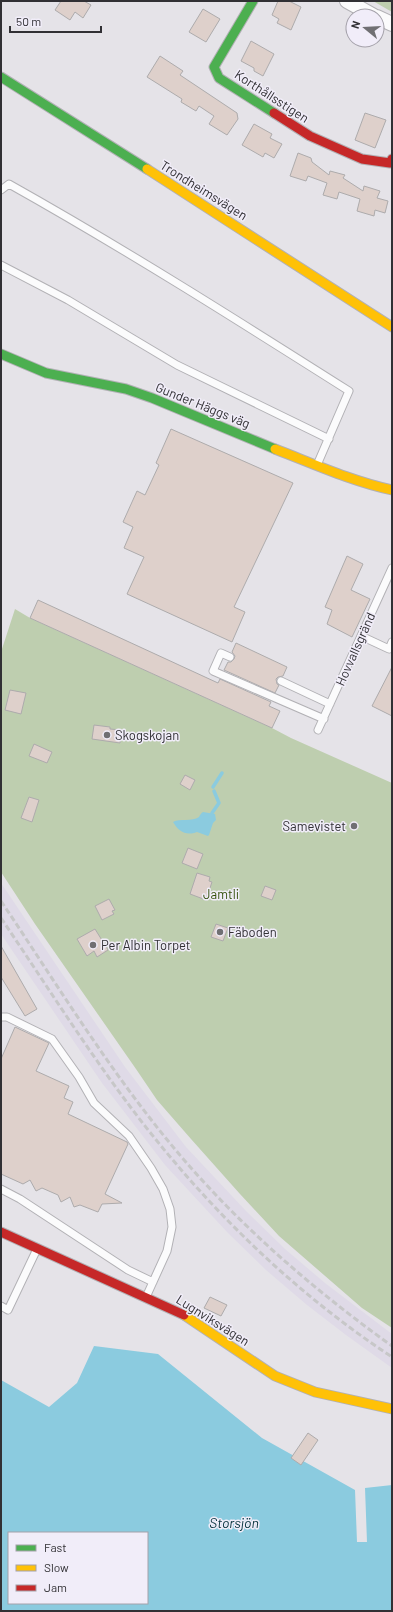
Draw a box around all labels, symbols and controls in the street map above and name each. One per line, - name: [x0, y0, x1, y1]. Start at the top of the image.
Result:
- scale bar: [10, 8, 101, 34]
- north arrow: [345, 8, 385, 48]
- text: 50 m: [16, 14, 41, 28]
- text: N: [348, 19, 362, 30]
- street label: Korthållsstigen: [232, 66, 312, 126]
- street label: Trondheimsvägen: [157, 157, 251, 223]
- street label: Gunder Häggs väg: [153, 379, 253, 431]
- street label: Hovvallsgränd: [332, 610, 378, 688]
- place label: Skogskojan: [115, 727, 179, 743]
- marker: Skogskojan: [102, 730, 112, 740]
- place label: Samevistet: [283, 818, 346, 834]
- marker: Samevistet: [349, 821, 359, 831]
- park label: Jamtli: [203, 886, 239, 902]
- place label: Fäboden: [228, 924, 277, 940]
- marker: Fäboden: [215, 927, 225, 937]
- place label: Per Albin Torpet: [101, 937, 191, 953]
- marker: Per Albin Torpet: [88, 940, 98, 950]
- street label: Lugnviksvägen: [173, 1291, 253, 1349]
- water label: Storsjön: [209, 1514, 259, 1531]
- legend: [8, 1532, 148, 1604]
- text: Fast: [44, 1540, 67, 1554]
- text: Slow: [44, 1560, 69, 1574]
- text: Jam: [44, 1580, 67, 1594]

